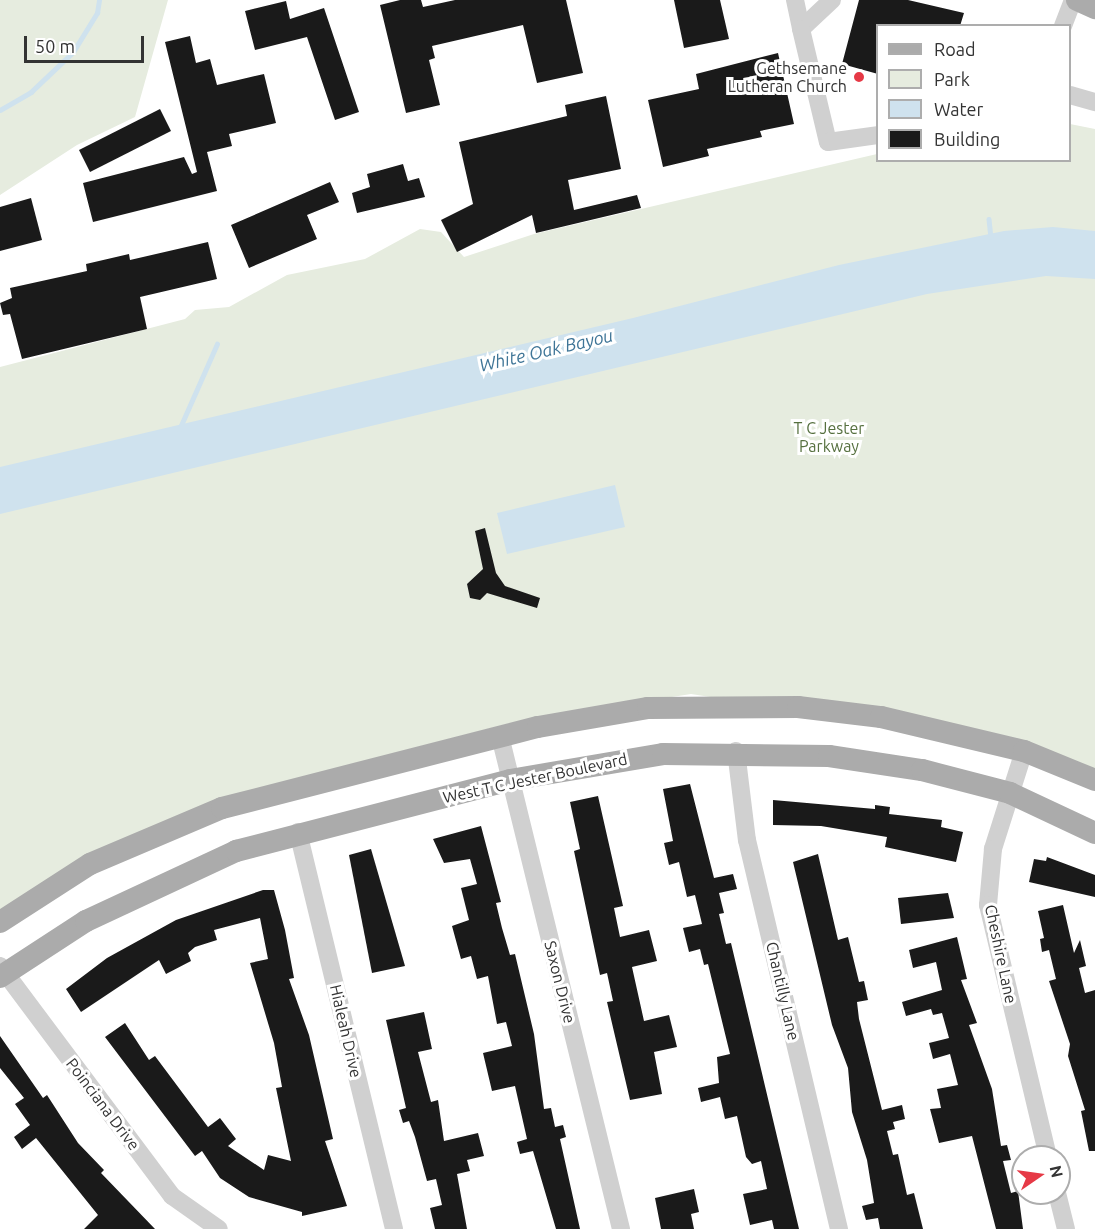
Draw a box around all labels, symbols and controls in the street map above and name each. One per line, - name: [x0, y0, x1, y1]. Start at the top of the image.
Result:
- scale bar: [27, 24, 147, 62]
- legend: [876, 24, 1071, 162]
- text: 50 m: [35, 36, 75, 56]
- text: Road: [934, 39, 976, 59]
- place label: Gethsemane Lutheran Church: [728, 58, 847, 96]
- text: Park: [934, 69, 970, 89]
- marker: Gethsemane Lutheran Church: [852, 70, 866, 84]
- text: Water: [934, 99, 983, 119]
- text: Building: [934, 129, 1000, 149]
- water label: White Oak Bayou: [477, 324, 615, 376]
- park label: T C Jester Parkway: [794, 418, 864, 456]
- street label: West T C Jester Boulevard: [441, 749, 629, 807]
- street label: Cheshire Lane: [981, 903, 1021, 1005]
- street label: Saxon Drive: [540, 939, 580, 1025]
- street label: Chantilly Lane: [762, 940, 804, 1042]
- street label: Hialeah Drive: [326, 982, 366, 1080]
- street label: Poinciana Drive: [62, 1054, 144, 1154]
- north arrow: [1011, 1145, 1071, 1205]
- text: N: [1046, 1164, 1067, 1179]

